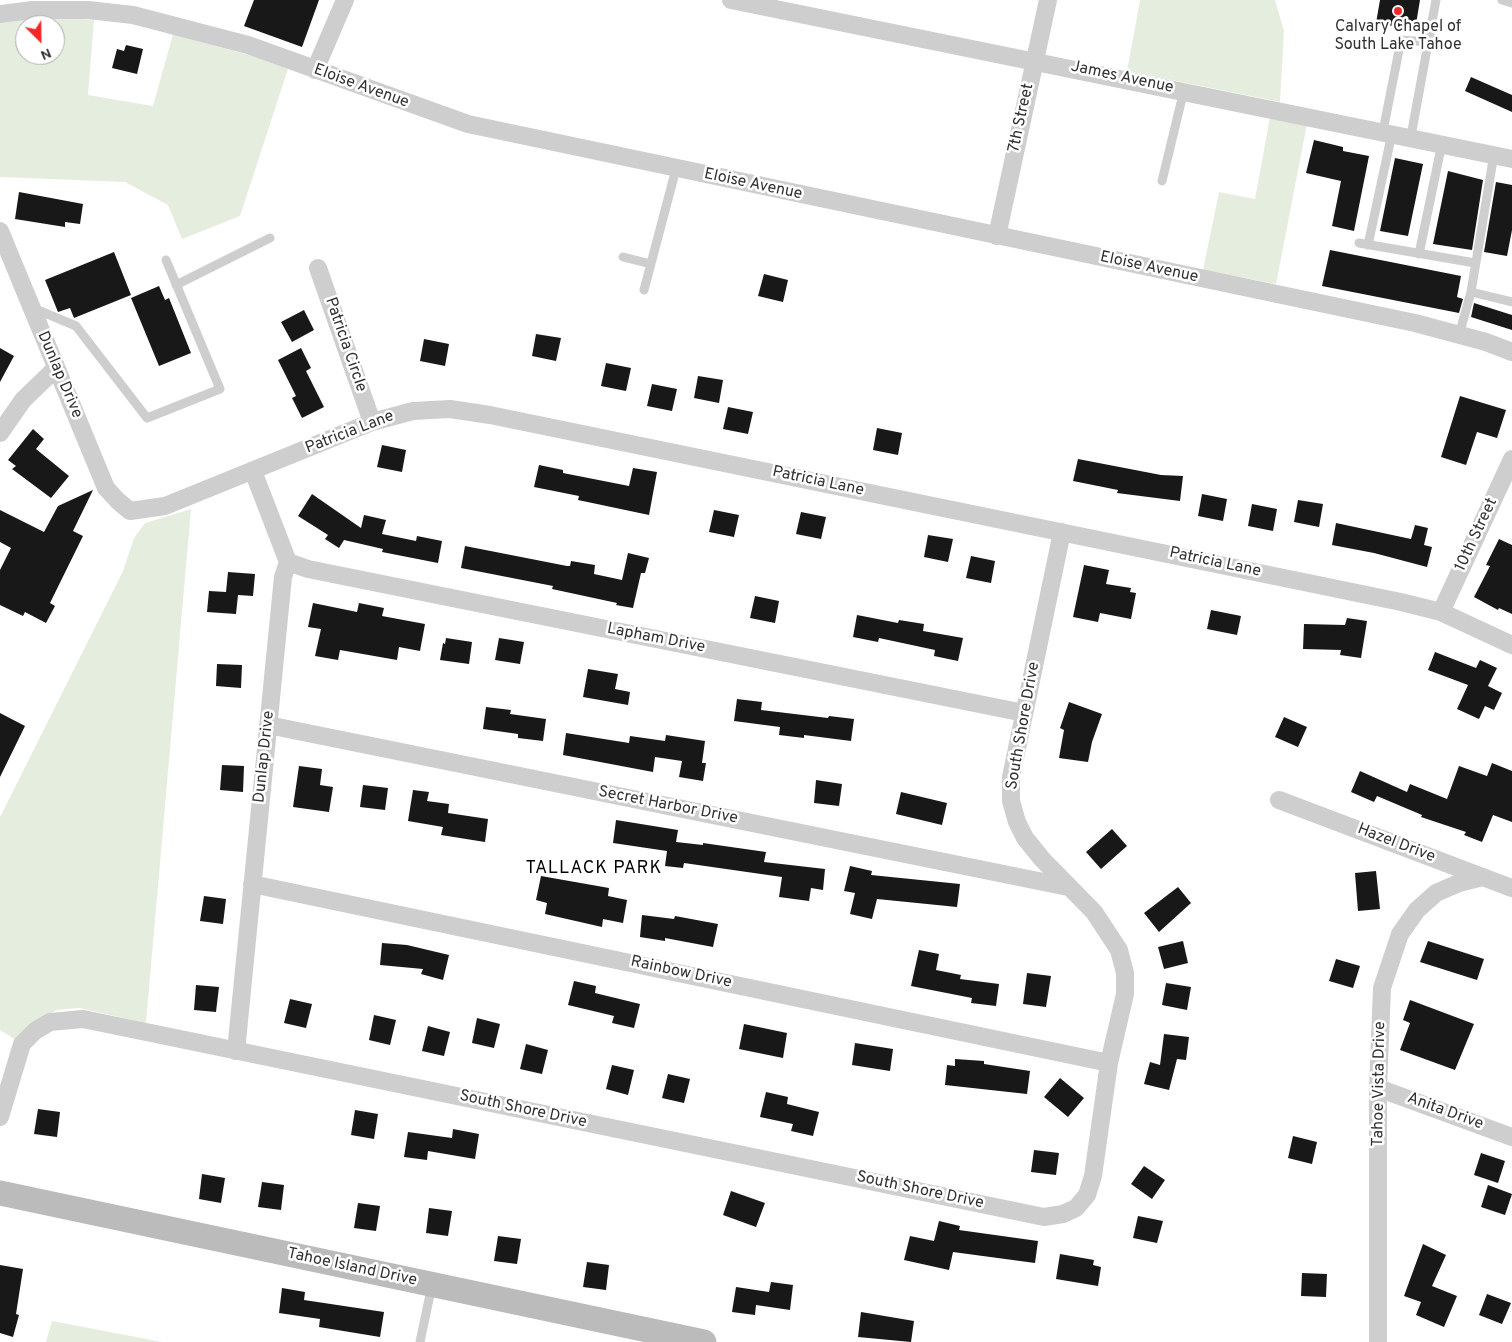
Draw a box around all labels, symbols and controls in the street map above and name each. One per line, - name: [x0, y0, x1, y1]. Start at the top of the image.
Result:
- marker: Calvary Chapel of South Lake Tahoe: [1392, 5, 1404, 17]
- north arrow: [15, 15, 65, 65]
- place label: Calvary Chapel of South Lake Tahoe: [1334, 18, 1462, 56]
- text: N: [38, 44, 54, 63]
- street label: James Avenue: [1069, 58, 1175, 98]
- street label: Eloise Avenue: [311, 61, 411, 113]
- street label: 7th Street: [1005, 82, 1039, 154]
- street label: Eloise Avenue: [702, 165, 804, 205]
- street label: Eloise Avenue: [1098, 248, 1200, 288]
- street label: Patricia Circle: [320, 295, 370, 395]
- street label: Dunlap Drive: [32, 329, 86, 421]
- street label: Patricia Lane: [303, 407, 397, 459]
- street label: Patricia Lane: [770, 463, 866, 501]
- street label: 10th Street: [1452, 495, 1502, 575]
- street label: Patricia Lane: [1167, 544, 1263, 582]
- street label: Lapham Drive: [605, 620, 707, 658]
- street label: South Shore Drive: [1003, 661, 1045, 791]
- street label: Dunlap Drive: [251, 710, 279, 804]
- street label: Secret Harbor Drive: [597, 783, 739, 829]
- street label: Hazel Drive: [1355, 820, 1437, 868]
- district label: TALLACK PARK: [524, 858, 664, 880]
- street label: Rainbow Drive: [629, 953, 733, 993]
- street label: Tahoe Vista Drive: [1369, 1021, 1391, 1147]
- street label: South Shore Drive: [458, 1087, 588, 1133]
- street label: Anita Drive: [1404, 1089, 1486, 1135]
- street label: South Shore Drive: [855, 1168, 985, 1214]
- street label: Tahoe Island Drive: [285, 1245, 419, 1291]

